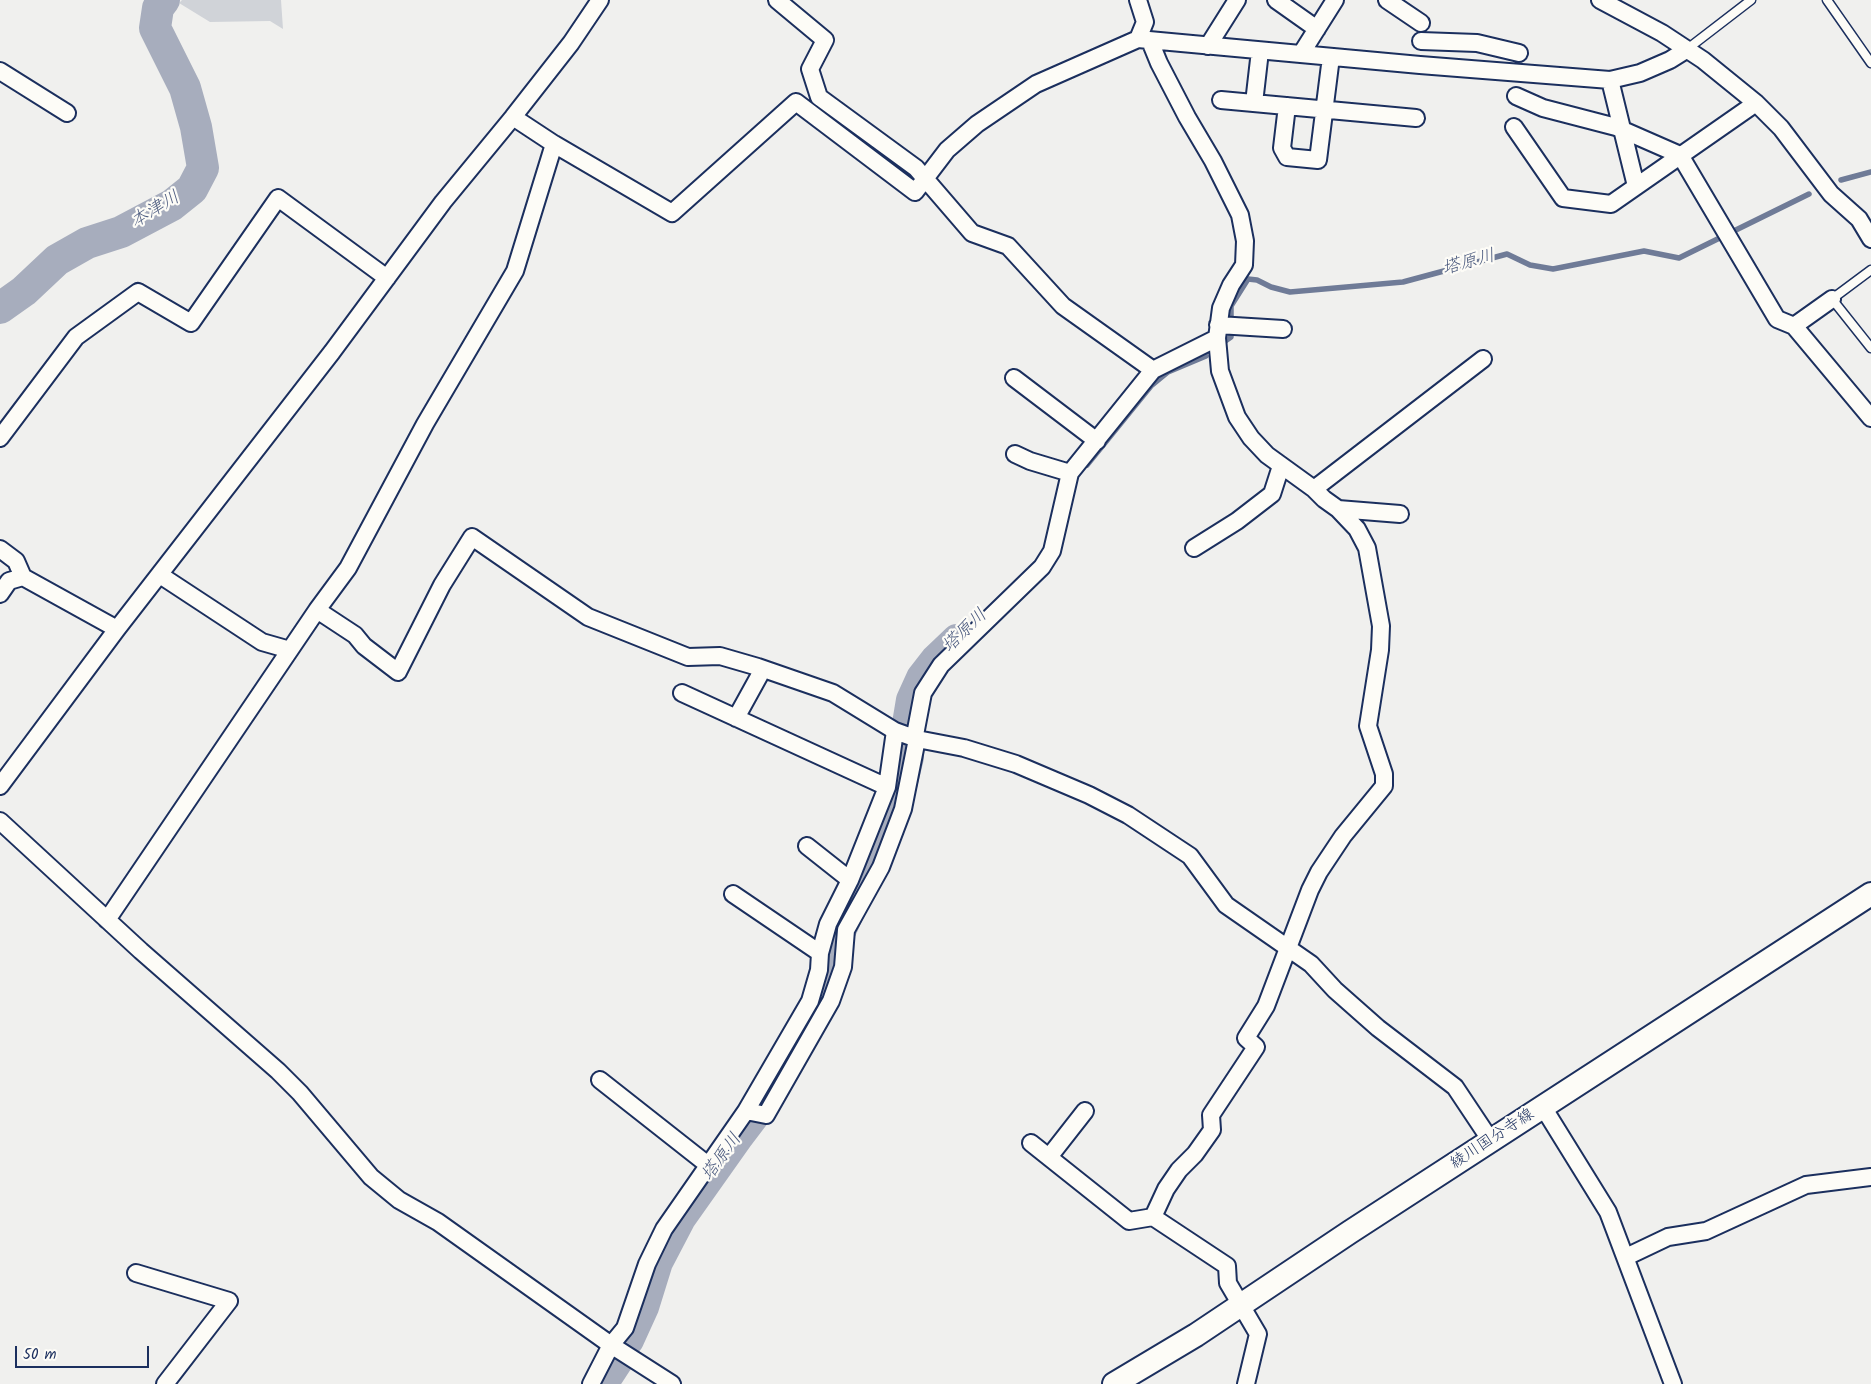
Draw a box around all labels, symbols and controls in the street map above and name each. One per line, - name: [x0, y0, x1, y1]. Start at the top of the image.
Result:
- water label: 本津川: [127, 188, 185, 234]
- water label: 塔原川: [1440, 247, 1498, 281]
- water label: 塔原川: [939, 605, 993, 659]
- street label: 綾川国分寺線: [1448, 1106, 1538, 1174]
- water label: 塔原川: [698, 1130, 748, 1186]
- scale bar: [18, 1336, 151, 1368]
- text: 50 m: [23, 1343, 57, 1367]

